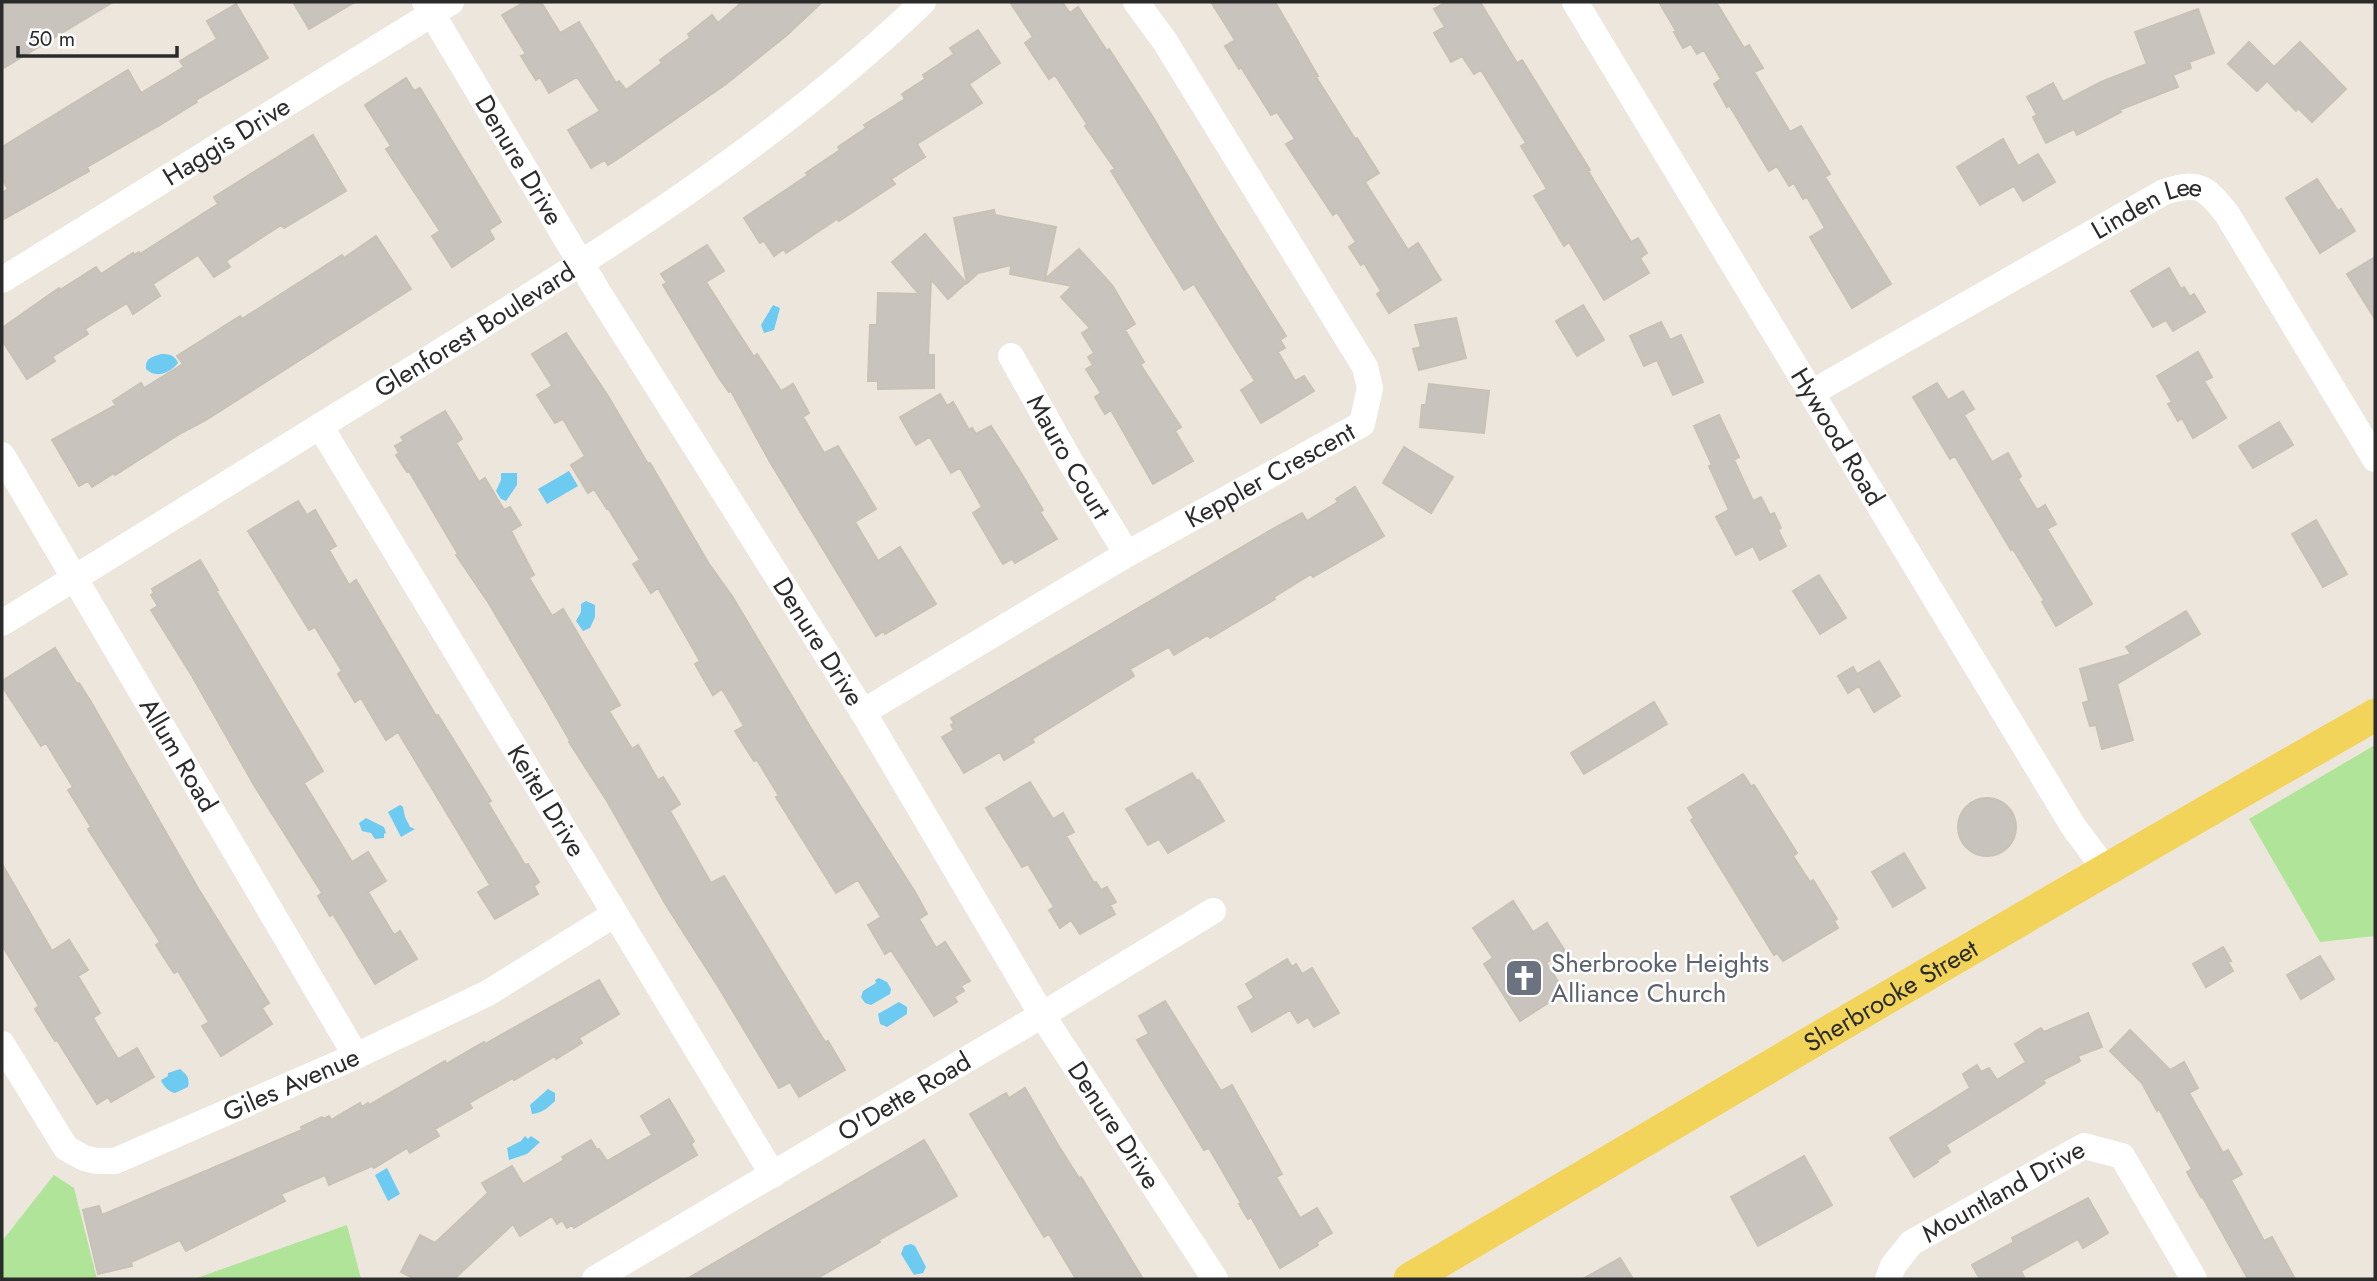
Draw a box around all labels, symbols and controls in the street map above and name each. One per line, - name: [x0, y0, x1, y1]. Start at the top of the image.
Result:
- scale bar: [18, 14, 177, 58]
- text: 50 m: [28, 24, 75, 54]
- street label: Haggis Drive: [155, 87, 298, 195]
- street label: Denure Drive: [466, 88, 573, 232]
- street label: Linden Lee: [2084, 167, 2206, 249]
- street label: Glenforest Boulevard: [367, 253, 582, 407]
- street label: Hywood Road: [1781, 360, 1894, 513]
- street label: Mauro Court: [1017, 387, 1120, 527]
- street label: Keppler Crescent: [1178, 412, 1362, 537]
- street label: Denure Drive: [764, 570, 874, 713]
- street label: Allum Road: [130, 690, 227, 819]
- street label: Keitel Drive: [498, 737, 595, 864]
- street label: Sherbrooke Street: [1796, 929, 1986, 1062]
- place label: Sherbrooke Heights Alliance Church: [1551, 944, 1769, 1012]
- church icon: Sherbrooke Heights Alliance Church: [1503, 957, 1545, 999]
- street label: Giles Avenue: [217, 1038, 365, 1131]
- street label: O'Dette Road: [830, 1042, 978, 1151]
- street label: Denure Drive: [1058, 1054, 1170, 1197]
- street label: Mountland Drive: [1915, 1130, 2092, 1252]

